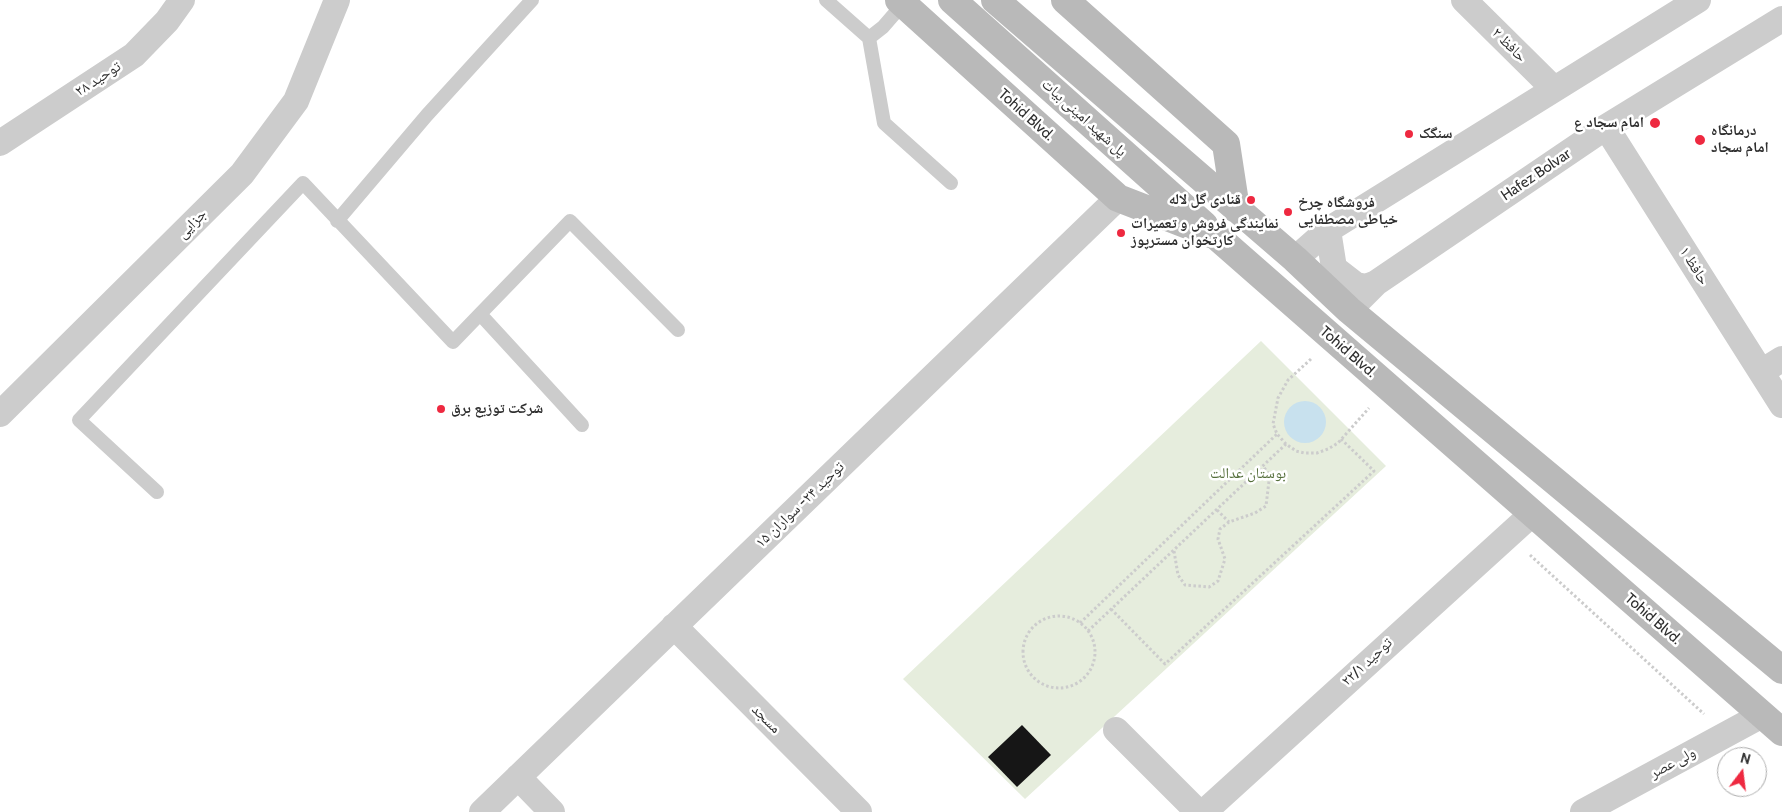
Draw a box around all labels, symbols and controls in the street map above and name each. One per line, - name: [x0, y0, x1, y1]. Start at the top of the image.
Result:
- street label: حافظ ۲: [1488, 24, 1530, 66]
- street label: توحید ۲۸: [72, 58, 124, 100]
- street label: پل شهید امینی بیات: [1038, 75, 1130, 161]
- street label: Tohid Blvd.: [994, 85, 1058, 145]
- place label: امام سجاد ع: [1574, 114, 1644, 132]
- marker: امام سجاد ع: [1648, 116, 1662, 130]
- place label: درمانگاه امام سجاد: [1711, 122, 1769, 157]
- place label: سنگک: [1419, 125, 1452, 143]
- marker: سنگک: [1403, 128, 1415, 140]
- marker: درمانگاه امام سجاد: [1693, 133, 1707, 147]
- street label: Hafez Bolvar: [1498, 145, 1574, 205]
- place label: قنادی گل لاله: [1169, 191, 1241, 209]
- marker: قنادی گل لاله: [1245, 194, 1257, 206]
- place label: فروشگاه چرخ خیاطی مصطفایی: [1298, 194, 1398, 229]
- street label: جزایی: [173, 205, 211, 243]
- marker: فروشگاه چرخ خیاطی مصطفایی: [1282, 206, 1294, 218]
- place label: نمایندگی فروش و تعمیرات کارتخوان مسترپوز: [1131, 215, 1278, 250]
- marker: نمایندگی فروش و تعمیرات کارتخوان مسترپوز: [1115, 227, 1127, 239]
- street label: حافظ ۱: [1675, 244, 1713, 288]
- street label: Tohid Blvd.: [1316, 323, 1380, 381]
- place label: شرکت توزیع برق: [451, 400, 543, 418]
- marker: شرکت توزیع برق: [435, 403, 447, 415]
- street label: توحید ۲۴- سواران ۱۵: [752, 458, 848, 552]
- park label: بوستان عدالت: [1210, 465, 1286, 483]
- street label: Tohid Blvd.: [1621, 590, 1685, 648]
- street label: توحید ۲۲/۱: [1338, 634, 1396, 690]
- street label: مسجد: [748, 701, 784, 737]
- street label: ولی عصر: [1647, 744, 1699, 782]
- north arrow: [1717, 747, 1767, 797]
- text: N: [1739, 749, 1753, 768]

